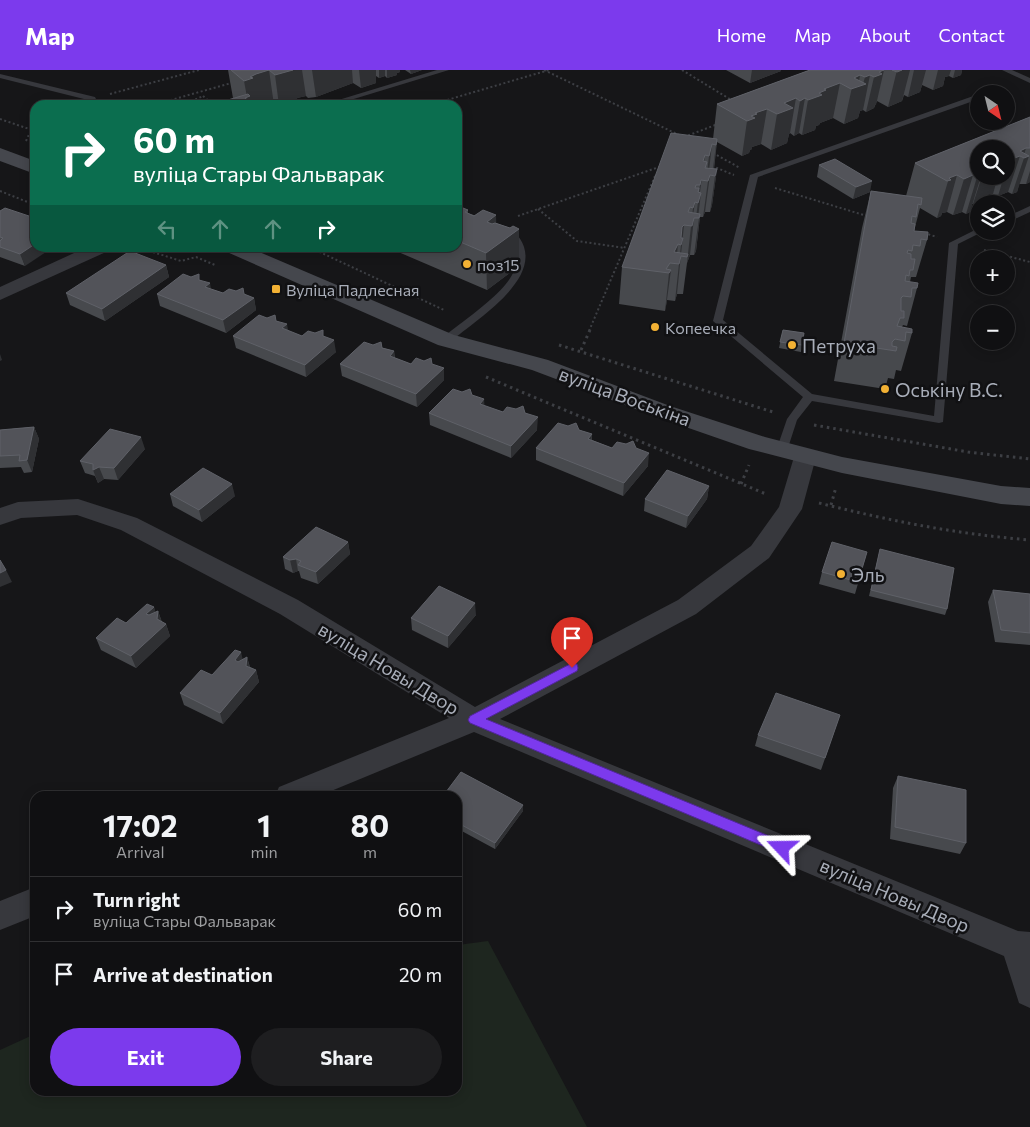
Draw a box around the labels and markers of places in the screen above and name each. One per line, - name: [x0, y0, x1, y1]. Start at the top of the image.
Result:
- place label: поз15: [477, 255, 519, 274]
- marker: поз15: [461, 258, 473, 270]
- place label: Вуліца Падлесная: [286, 280, 419, 299]
- marker: Вуліца Падлесная: [270, 283, 282, 295]
- place label: Копеечка: [665, 318, 736, 337]
- marker: Копеечка: [649, 321, 661, 333]
- place label: Петруха: [802, 334, 876, 357]
- marker: Петруха: [786, 339, 798, 351]
- place label: Оськіну В.С.: [895, 378, 1003, 401]
- marker: Оськіну В.С.: [879, 383, 891, 395]
- place label: Эль: [851, 563, 885, 586]
- marker: Эль: [835, 568, 847, 580]
- pin: [551, 617, 593, 668]

